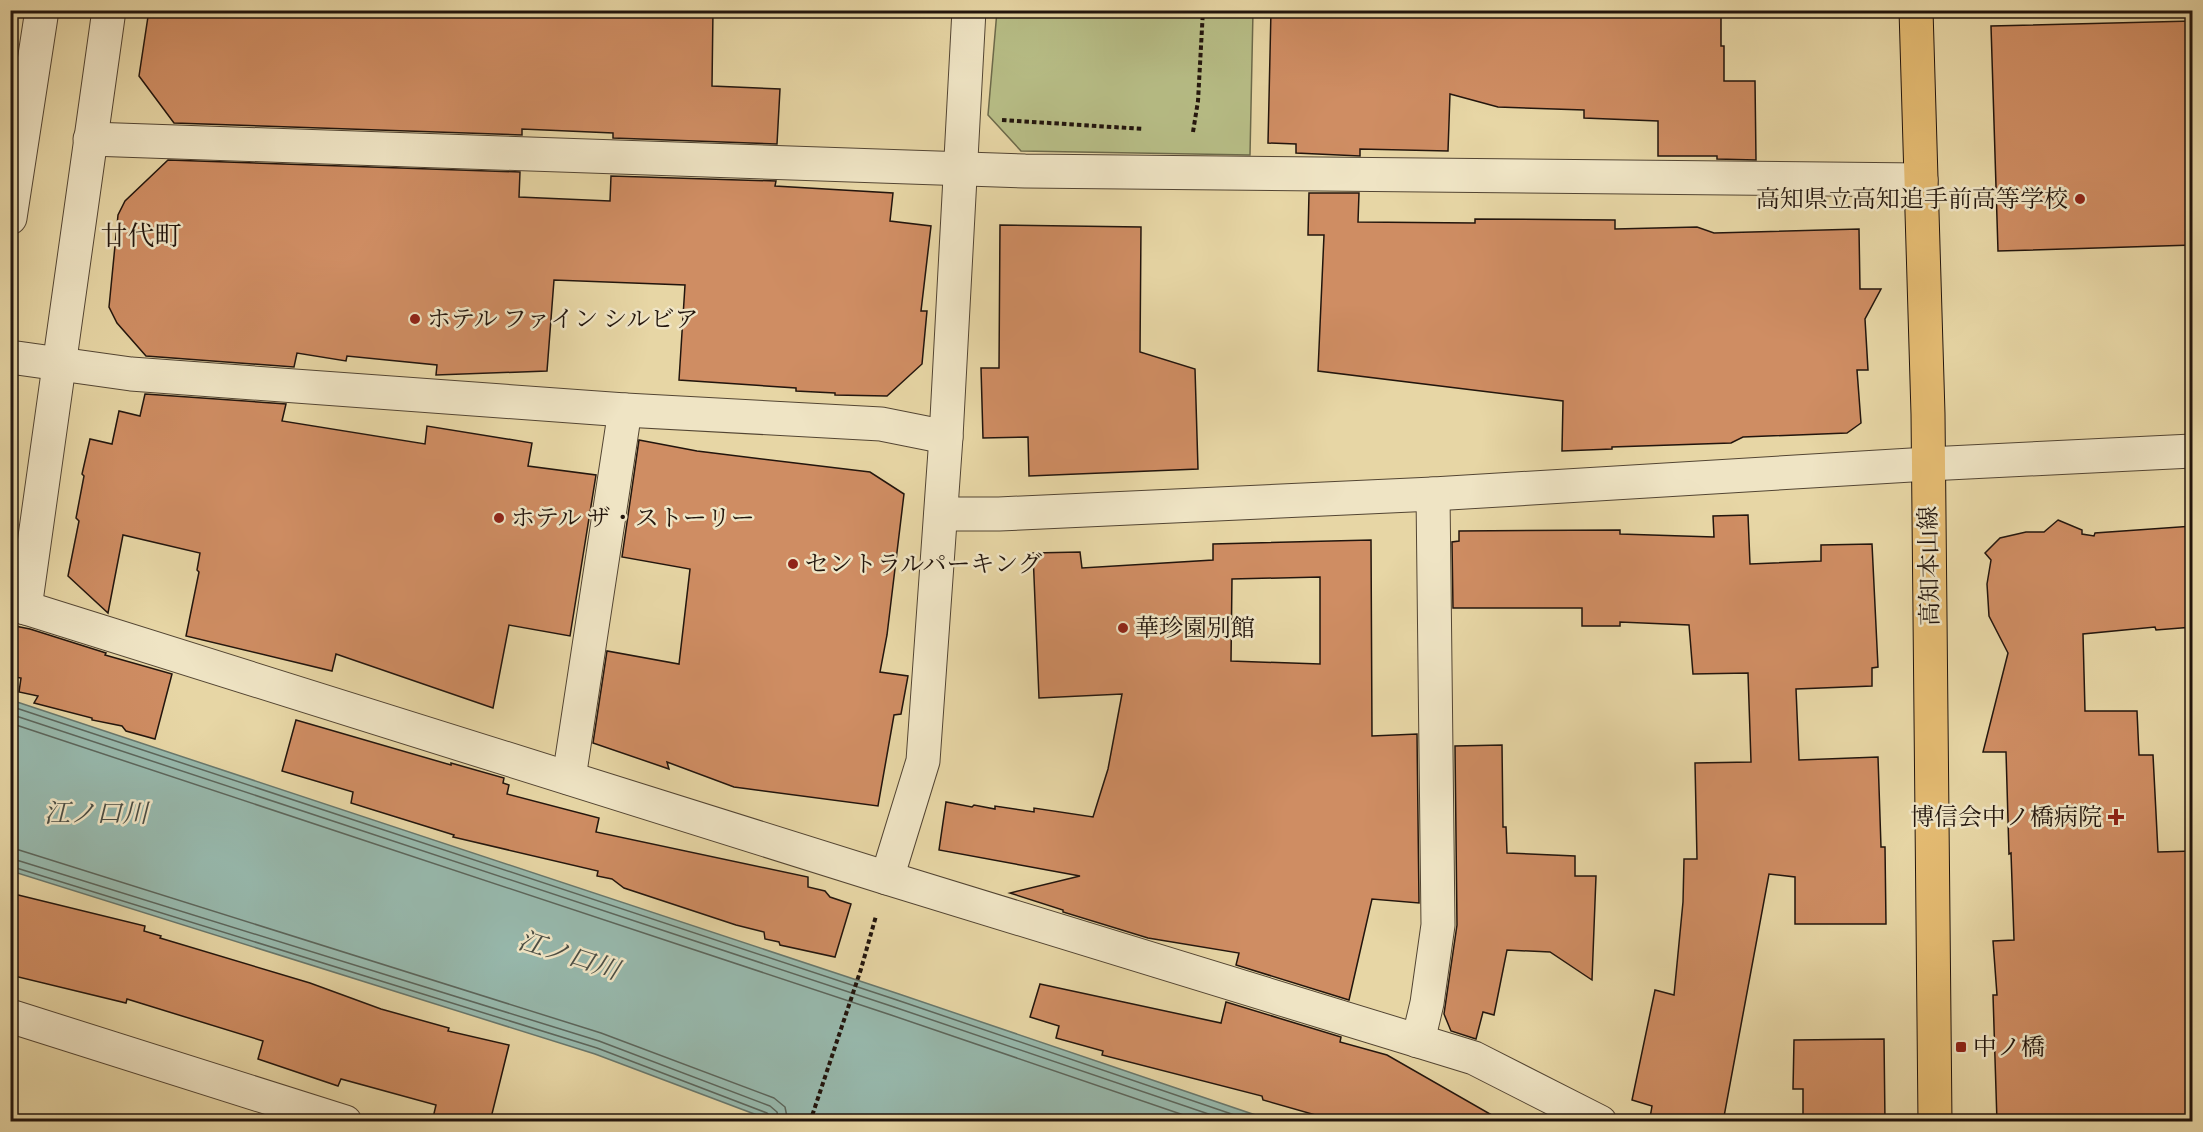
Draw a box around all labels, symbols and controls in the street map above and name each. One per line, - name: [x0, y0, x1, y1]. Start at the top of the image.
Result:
- place label: 高知県立高知追手前高等学校: [1756, 185, 2068, 215]
- marker: 高知県立高知追手前高等学校: [2073, 192, 2087, 206]
- district label: 廿代町: [101, 220, 182, 254]
- place label: ホテル ファイン シルビア: [427, 305, 699, 335]
- marker: ホテル ファイン シルビア: [408, 312, 422, 326]
- place label: ホテル ザ・ストーリー: [511, 504, 755, 534]
- street label: 高知本山線: [1914, 506, 1946, 626]
- marker: ホテル ザ・ストーリー: [492, 511, 506, 525]
- place label: セントラルパーキング: [805, 550, 1042, 580]
- marker: セントラルパーキング: [786, 557, 800, 571]
- place label: 華珍園別館: [1135, 614, 1255, 644]
- marker: 華珍園別館: [1116, 621, 1130, 635]
- water label: 江ノ口川: [44, 798, 151, 830]
- place label: 博信会中ノ橋病院: [1910, 803, 2102, 833]
- marker: 博信会中ノ橋病院: [2107, 808, 2125, 826]
- water label: 江ノ口川: [514, 925, 626, 988]
- place label: 中ノ橋: [1973, 1033, 2045, 1063]
- marker: 中ノ橋: [1954, 1040, 1968, 1054]

